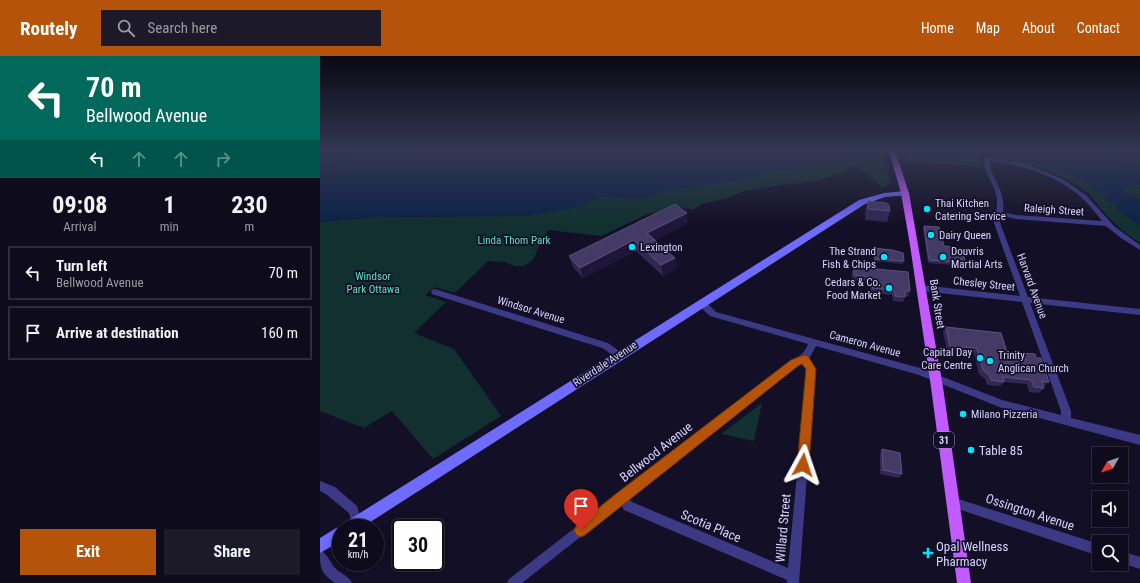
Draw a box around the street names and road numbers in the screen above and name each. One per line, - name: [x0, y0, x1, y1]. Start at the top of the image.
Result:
- street label: Raleigh Street: [1023, 201, 1085, 219]
- street label: Harvard Avenue: [1014, 252, 1050, 320]
- street label: Chesley Street: [952, 274, 1016, 294]
- street label: Bank Street: [927, 278, 947, 330]
- street label: Windsor Avenue: [496, 294, 566, 326]
- street label: Cameron Avenue: [828, 328, 902, 360]
- street label: Riverdale Avenue: [570, 338, 640, 390]
- street label: Bellwood Avenue: [617, 419, 695, 485]
- road number: 31: [934, 432, 954, 448]
- street label: Ossington Avenue: [984, 491, 1076, 533]
- street label: Willard Street: [773, 493, 793, 563]
- street label: Scotia Place: [679, 507, 743, 545]

